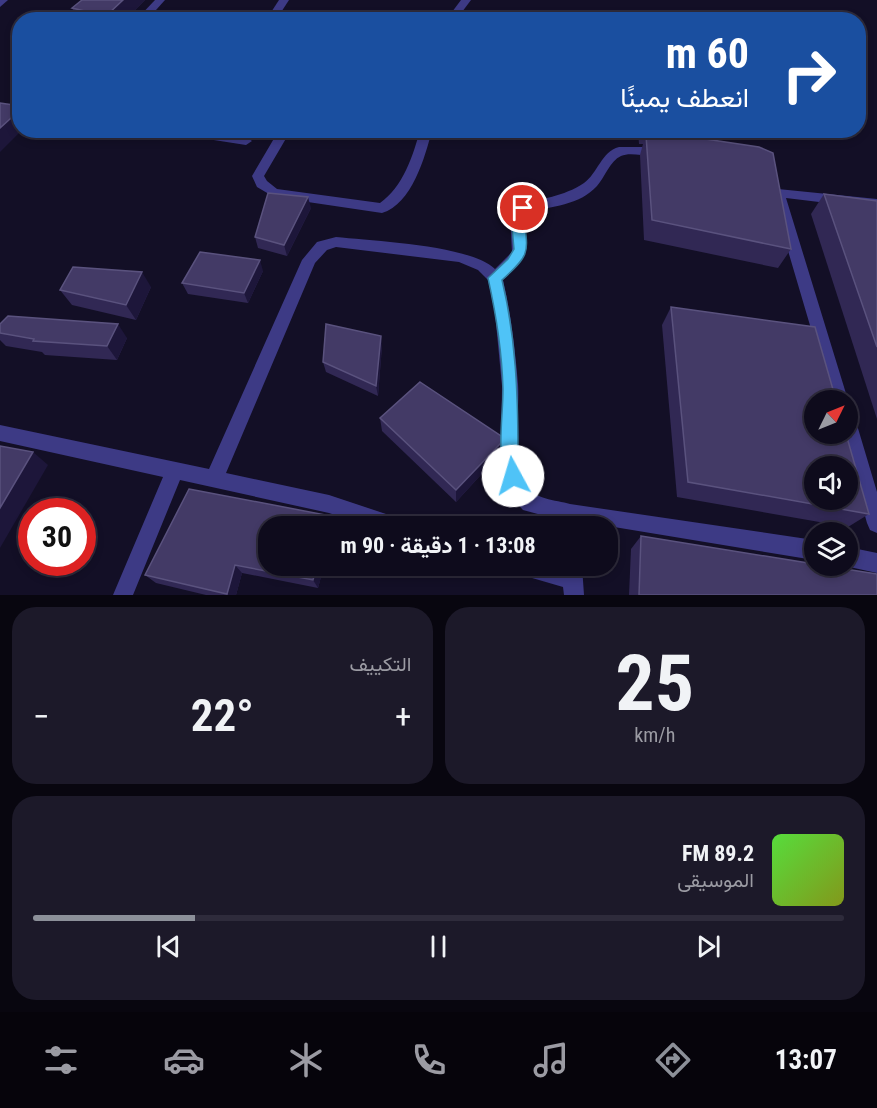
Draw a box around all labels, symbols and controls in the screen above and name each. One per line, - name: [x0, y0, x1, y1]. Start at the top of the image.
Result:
- text: 60 m: [666, 29, 749, 78]
- icon: right: [770, 36, 848, 114]
- text: انعطف يمينًا: [620, 82, 749, 114]
- pin: [497, 182, 548, 233]
- icon: arrive: [506, 191, 539, 224]
- north arrow: [804, 390, 858, 444]
- map controls: [804, 390, 858, 576]
- position arrow: [481, 444, 545, 508]
- button: sound: [804, 456, 858, 510]
- speed limit sign: 30: [18, 498, 96, 576]
- button: layers: [804, 522, 858, 576]
- text: 13:08 · 1 دقيقة · 90 m: [340, 533, 536, 558]
- text: 25: [615, 638, 694, 729]
- text: التكييف: [349, 652, 412, 676]
- text: 22°: [191, 689, 254, 742]
- text: −: [33, 697, 50, 736]
- text: +: [395, 697, 411, 736]
- text: km/h: [634, 723, 675, 747]
- text: 89.2 FM: [682, 841, 754, 866]
- text: الموسيقى: [677, 868, 754, 892]
- icon: previous: [152, 930, 185, 963]
- icon: pause: [422, 930, 455, 963]
- icon: next: [692, 930, 725, 963]
- icon: filters: [40, 1039, 82, 1081]
- icon: car: [163, 1039, 205, 1081]
- icon: climate: [285, 1039, 327, 1081]
- icon: phone: [408, 1039, 450, 1081]
- icon: music: [530, 1039, 572, 1081]
- icon: directions: [652, 1039, 694, 1081]
- text: 13:07: [775, 1044, 837, 1076]

